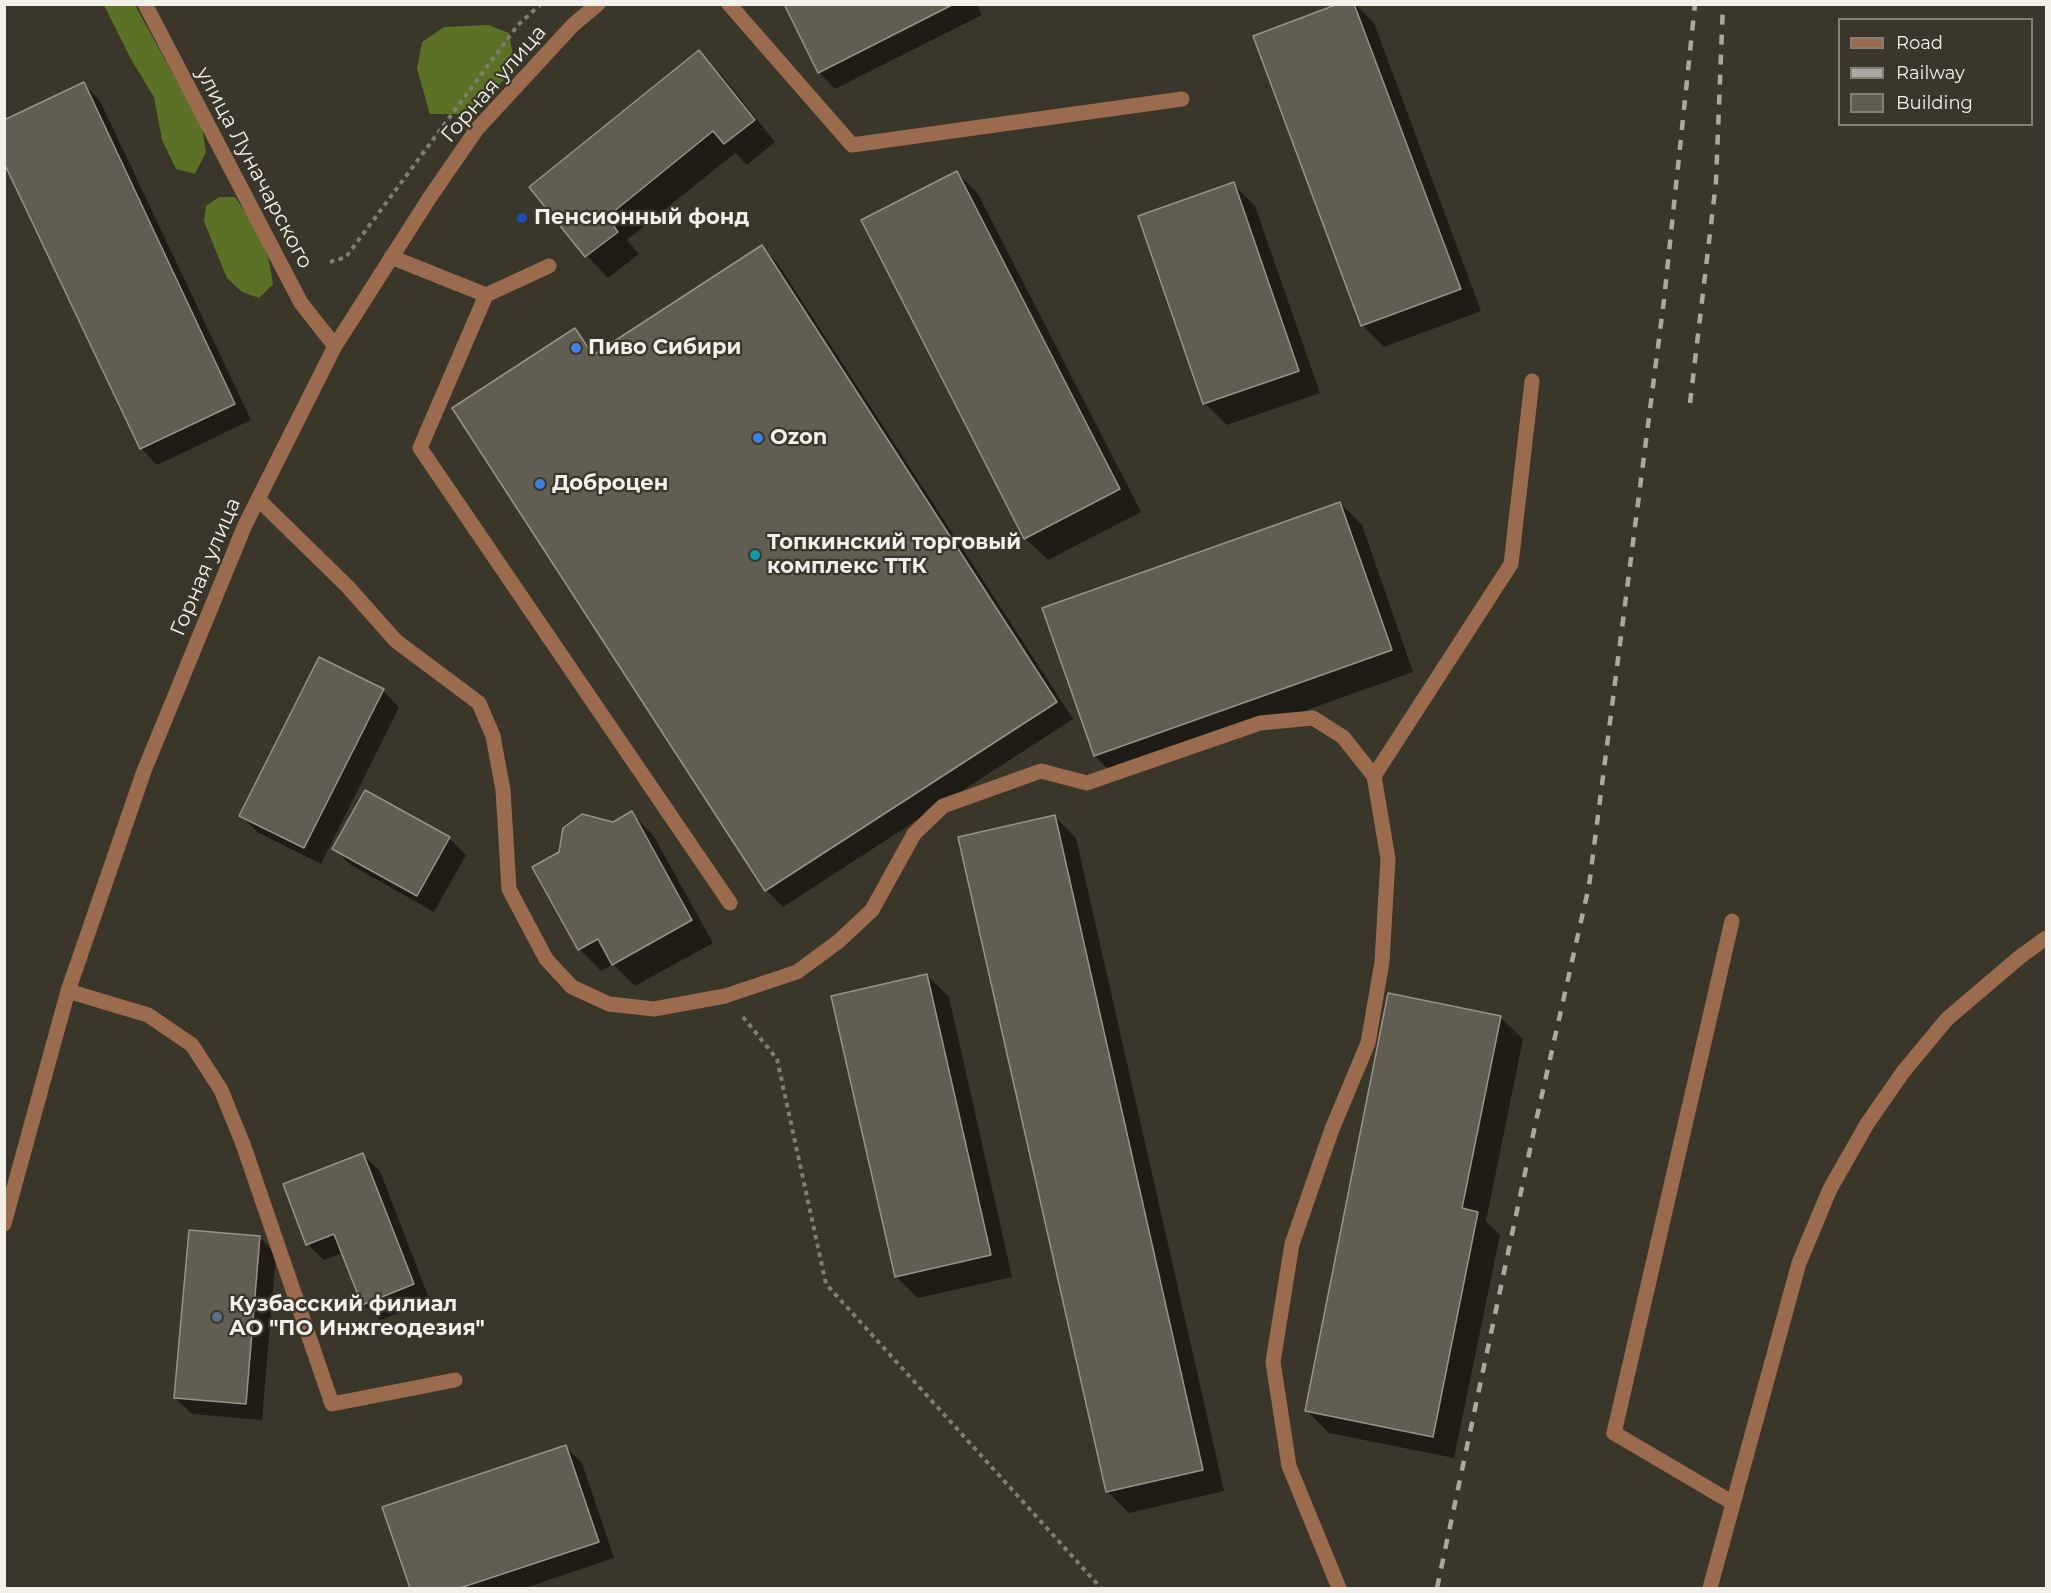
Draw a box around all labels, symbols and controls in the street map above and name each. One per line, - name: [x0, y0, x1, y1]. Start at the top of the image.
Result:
- legend: [1838, 18, 2033, 126]
- street label: Горная улица: [436, 20, 552, 148]
- text: Road: [1896, 32, 1943, 54]
- text: Railway: [1896, 62, 1965, 84]
- street label: улица Луначарского: [190, 63, 318, 273]
- text: Building: [1896, 92, 1973, 114]
- place label: Пенсионный фонд: [534, 205, 749, 231]
- marker: Пенсионный фонд: [515, 211, 529, 225]
- place label: Пиво Сибири: [588, 335, 741, 361]
- marker: Пиво Сибири: [569, 341, 583, 355]
- place label: Ozon: [770, 425, 827, 451]
- marker: Ozon: [751, 431, 765, 445]
- place label: Доброцен: [552, 471, 668, 497]
- marker: Доброцен: [533, 477, 547, 491]
- street label: Горная улица: [166, 494, 246, 640]
- place label: Топкинский торговый комплекс ТТК: [767, 530, 1021, 580]
- marker: Топкинский торговый комплекс ТТК: [748, 548, 762, 562]
- place label: Кузбасский филиал АО "ПО Инжгеодезия": [229, 1292, 485, 1342]
- marker: Кузбасский филиал АО "ПО Инжгеодезия": [210, 1310, 224, 1324]

